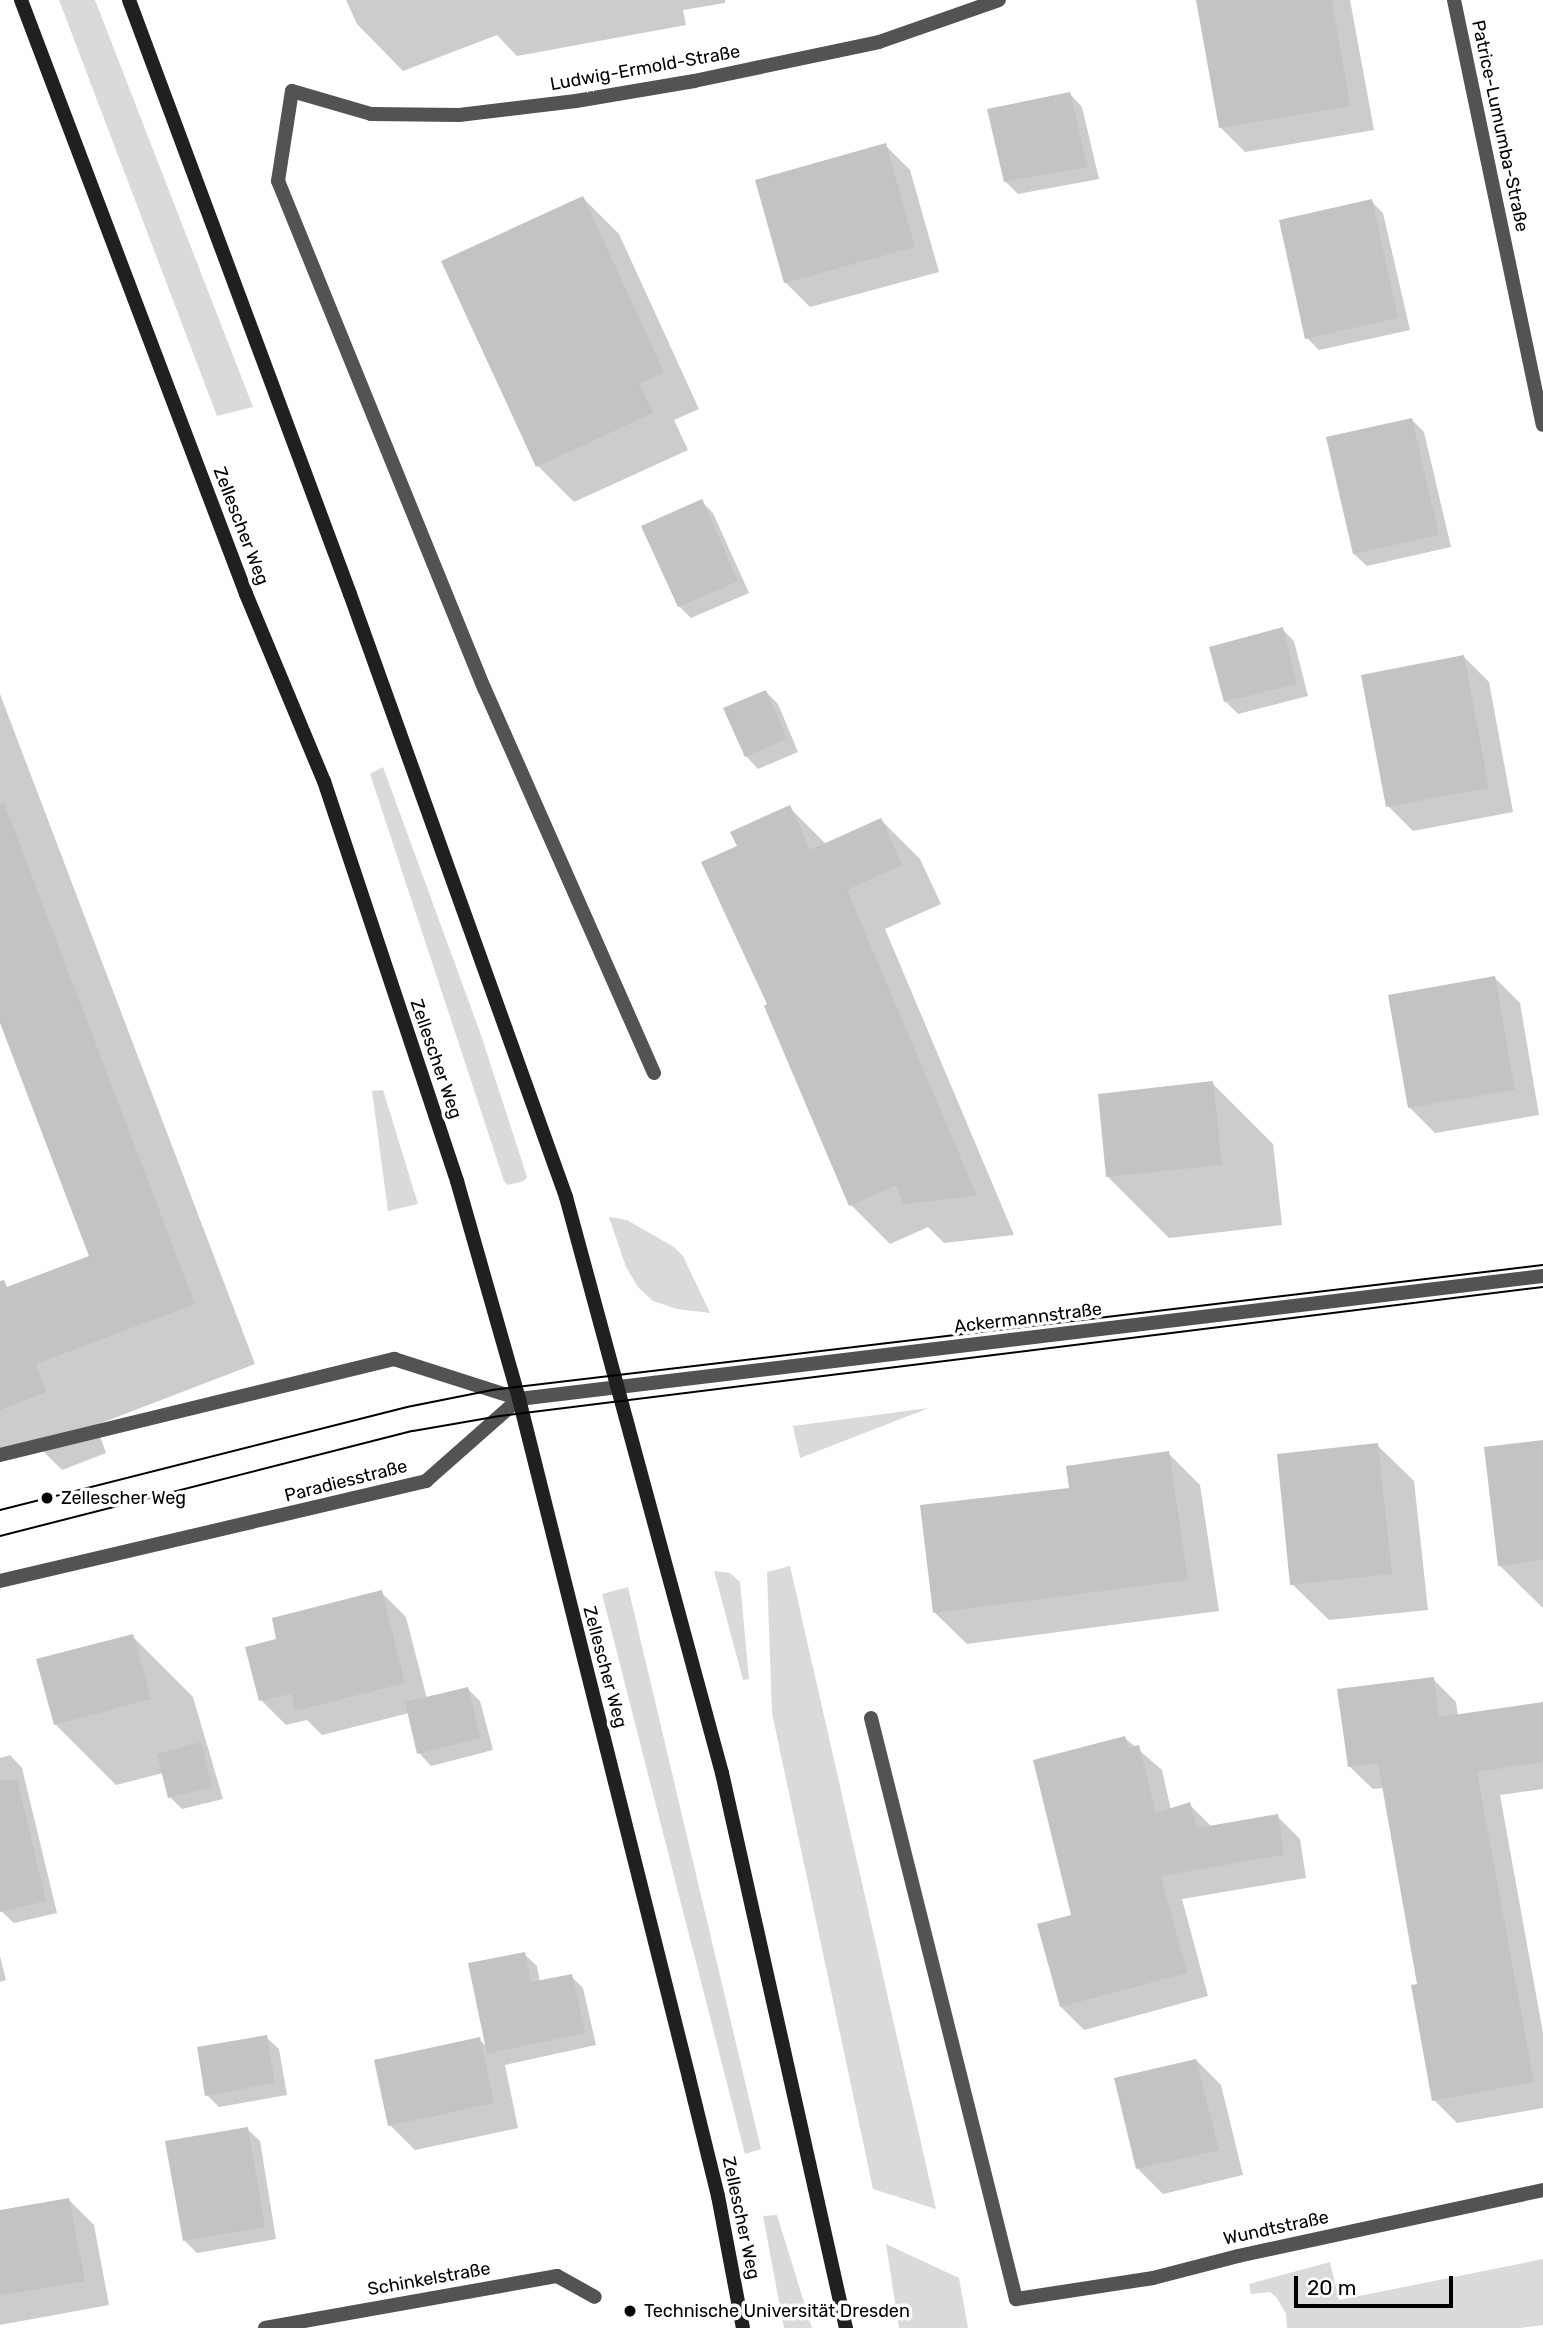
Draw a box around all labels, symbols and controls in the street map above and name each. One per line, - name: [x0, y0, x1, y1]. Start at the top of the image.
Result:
- street label: Patrice-Lumumba-Straße: [1467, 18, 1533, 234]
- street label: Ludwig-Ermold-Straße: [548, 41, 742, 95]
- street label: Zellescher Weg: [208, 463, 274, 589]
- street label: Zellescher Weg: [405, 996, 467, 1122]
- street label: Ackermannstraße: [953, 1298, 1103, 1338]
- street label: Paradiesstraße: [282, 1455, 410, 1507]
- place label: Zellescher Weg: [61, 1487, 187, 1509]
- marker: Zellescher Weg: [39, 1490, 55, 1506]
- street label: Zellescher Weg: [578, 1603, 632, 1731]
- street label: Zellescher Weg: [717, 2154, 765, 2282]
- street label: Wundtstraße: [1221, 2206, 1331, 2250]
- street label: Schinkelstraße: [366, 2258, 492, 2300]
- scale bar: [1298, 2262, 1457, 2306]
- text: 20 m: [1307, 2275, 1356, 2300]
- place label: Technische Universität Dresden: [644, 2300, 910, 2322]
- marker: Technische Universität Dresden: [622, 2303, 638, 2319]

